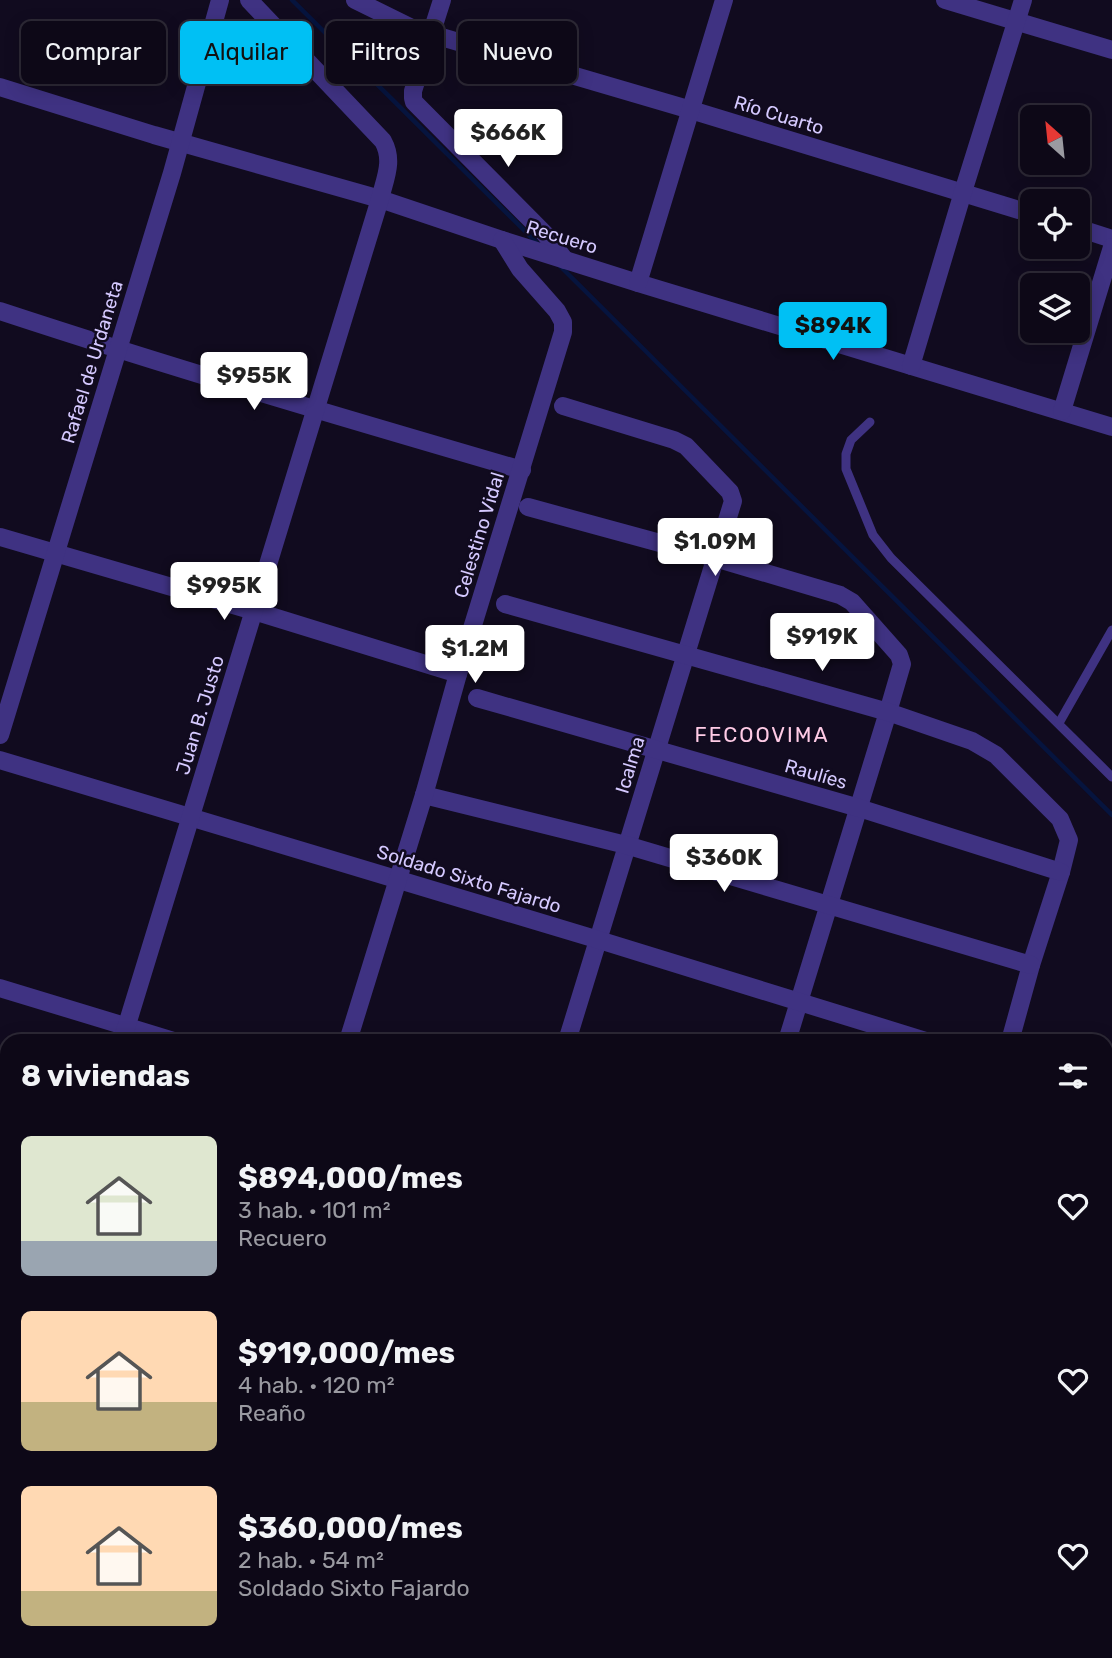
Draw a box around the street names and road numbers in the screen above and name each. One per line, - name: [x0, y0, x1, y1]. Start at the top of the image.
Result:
- street label: Río Cuarto: [731, 90, 827, 140]
- street label: Recuero: [524, 215, 600, 259]
- street label: Rafael de Urdaneta: [56, 278, 128, 446]
- street label: Celestino Vidal: [449, 469, 509, 601]
- street label: Juan B. Justo: [171, 653, 229, 777]
- street label: Icalma: [610, 734, 650, 796]
- street label: Raulíes: [782, 754, 850, 794]
- street label: Soldado Sixto Fajardo: [374, 840, 564, 918]

